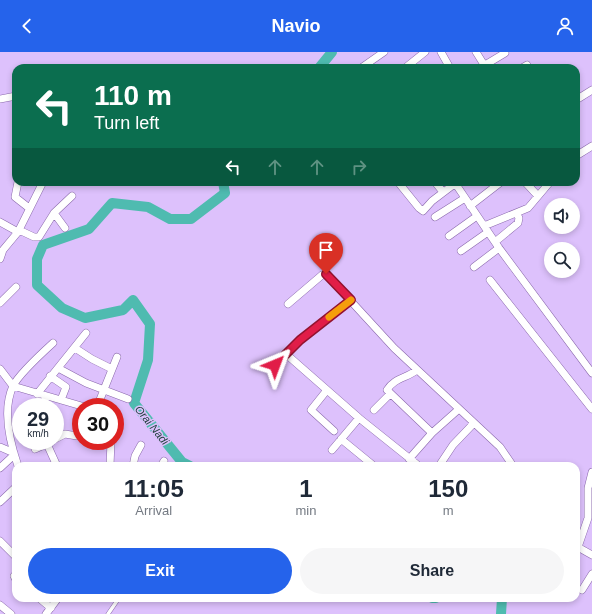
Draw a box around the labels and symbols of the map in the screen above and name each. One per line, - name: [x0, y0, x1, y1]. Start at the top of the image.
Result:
- pin: [309, 233, 343, 274]
- position arrow: [254, 344, 296, 386]
- speed limit sign: 30: [72, 398, 124, 450]
- water label: Orai Nadi: [133, 403, 172, 447]

